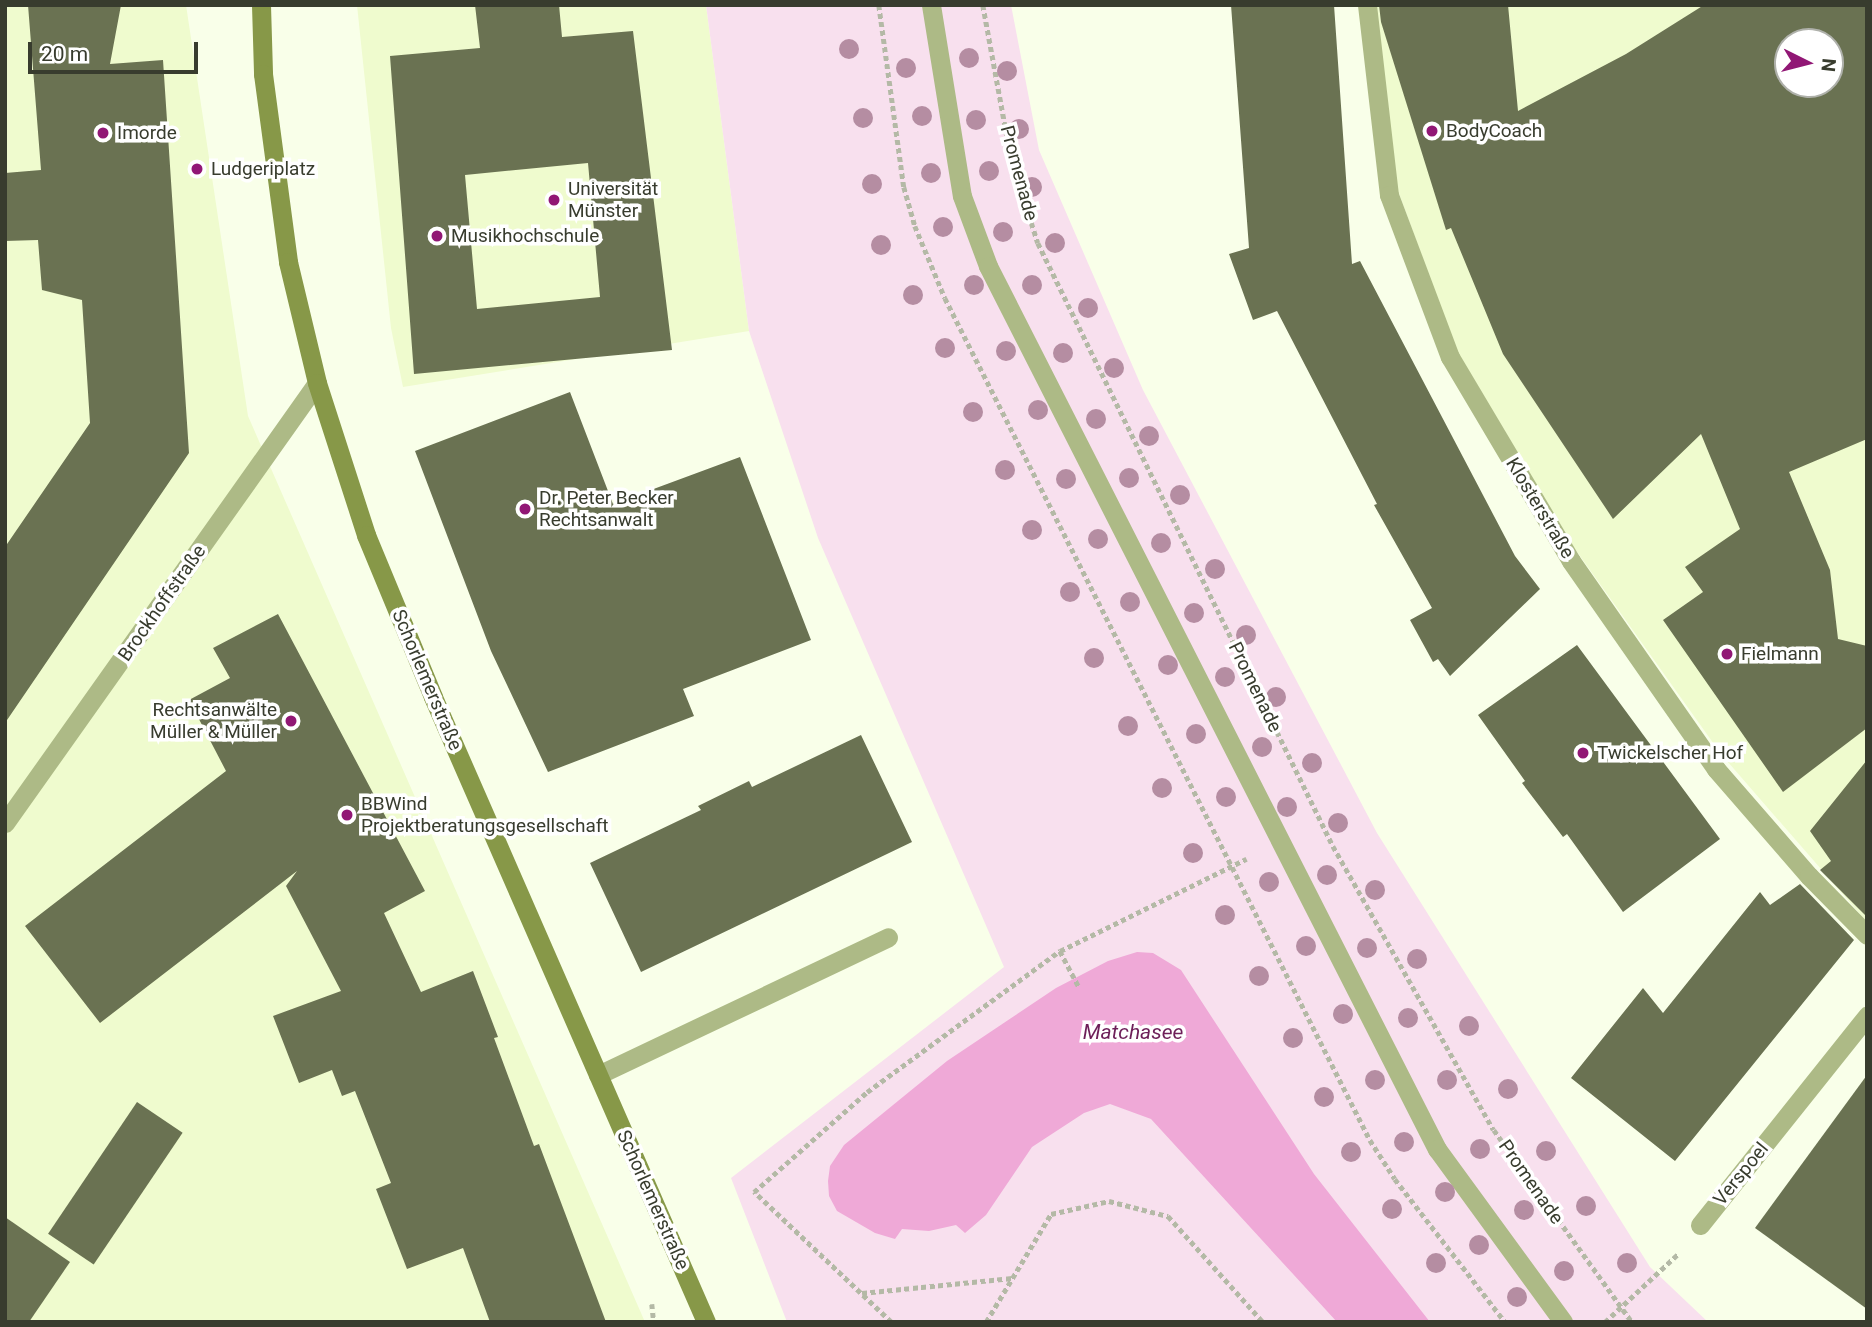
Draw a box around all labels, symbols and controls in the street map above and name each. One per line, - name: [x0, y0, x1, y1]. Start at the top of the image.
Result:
- scale bar: [32, 28, 201, 72]
- north arrow: [1774, 28, 1844, 98]
- text: 20 m: [41, 42, 88, 66]
- text: N: [1816, 57, 1841, 73]
- place label: BodyCoach: [1446, 120, 1542, 142]
- place label: Imorde: [117, 122, 177, 144]
- street label: Promenade: [995, 123, 1043, 223]
- marker: BodyCoach: [1424, 123, 1440, 139]
- marker: Imorde: [95, 125, 111, 141]
- place label: Ludgeriplatz: [211, 158, 315, 180]
- marker: Ludgeriplatz: [189, 161, 205, 177]
- place label: Universität Münster: [568, 178, 658, 222]
- marker: Universität Münster: [546, 192, 562, 208]
- place label: Musikhochschule: [451, 225, 599, 247]
- marker: Musikhochschule: [429, 228, 445, 244]
- street label: Klosterstraße: [1501, 453, 1579, 563]
- place label: Dr. Peter Becker Rechtsanwalt: [539, 487, 674, 531]
- marker: Dr. Peter Becker Rechtsanwalt: [517, 501, 533, 517]
- street label: Brockhoffstraße: [113, 540, 211, 666]
- street label: Schorlemerstraße: [387, 606, 467, 754]
- street label: Promenade: [1223, 638, 1287, 736]
- place label: Fielmann: [1741, 643, 1819, 665]
- marker: Fielmann: [1719, 646, 1735, 662]
- place label: Rechtsanwälte Müller & Müller: [150, 699, 277, 743]
- marker: Rechtsanwälte Müller & Müller: [283, 713, 299, 729]
- place label: Twickelscher Hof: [1597, 742, 1743, 764]
- marker: Twickelscher Hof: [1575, 745, 1591, 761]
- place label: BBWind Projektberatungsgesellschaft: [361, 793, 609, 837]
- marker: BBWind Projektberatungsgesellschaft: [339, 807, 355, 823]
- water label: Matchasee: [1083, 1019, 1183, 1045]
- street label: Schorlemerstraße: [612, 1127, 694, 1273]
- street label: Promenade: [1494, 1136, 1568, 1228]
- street label: Verspoel: [1709, 1138, 1773, 1210]

